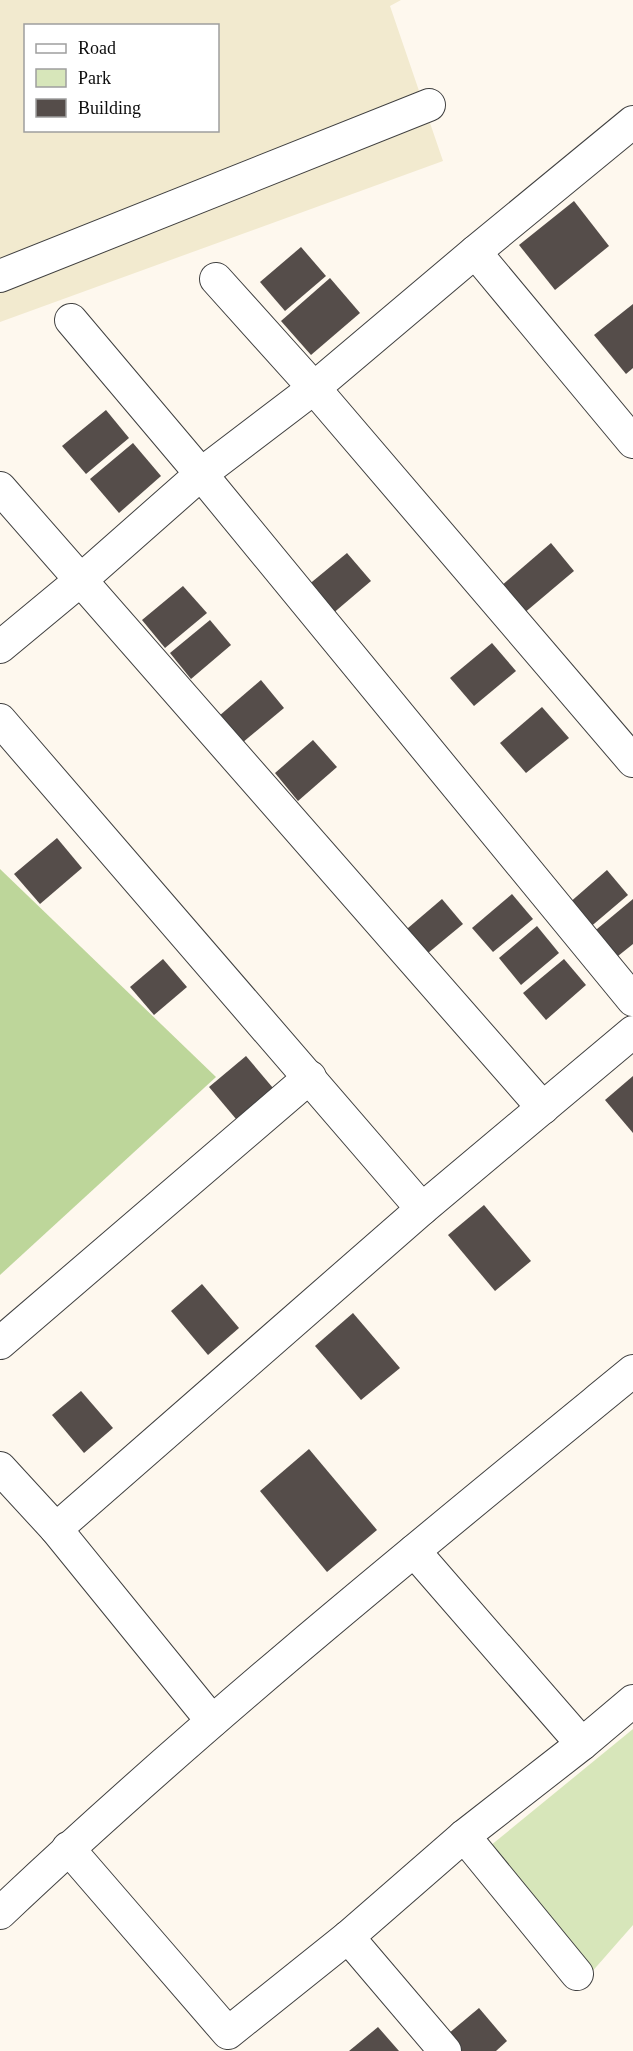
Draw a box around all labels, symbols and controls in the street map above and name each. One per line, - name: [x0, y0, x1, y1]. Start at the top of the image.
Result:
- legend: [24, 24, 219, 132]
- text: Road: [78, 38, 116, 58]
- text: Park: [78, 68, 111, 88]
- text: Building: [78, 98, 141, 118]

